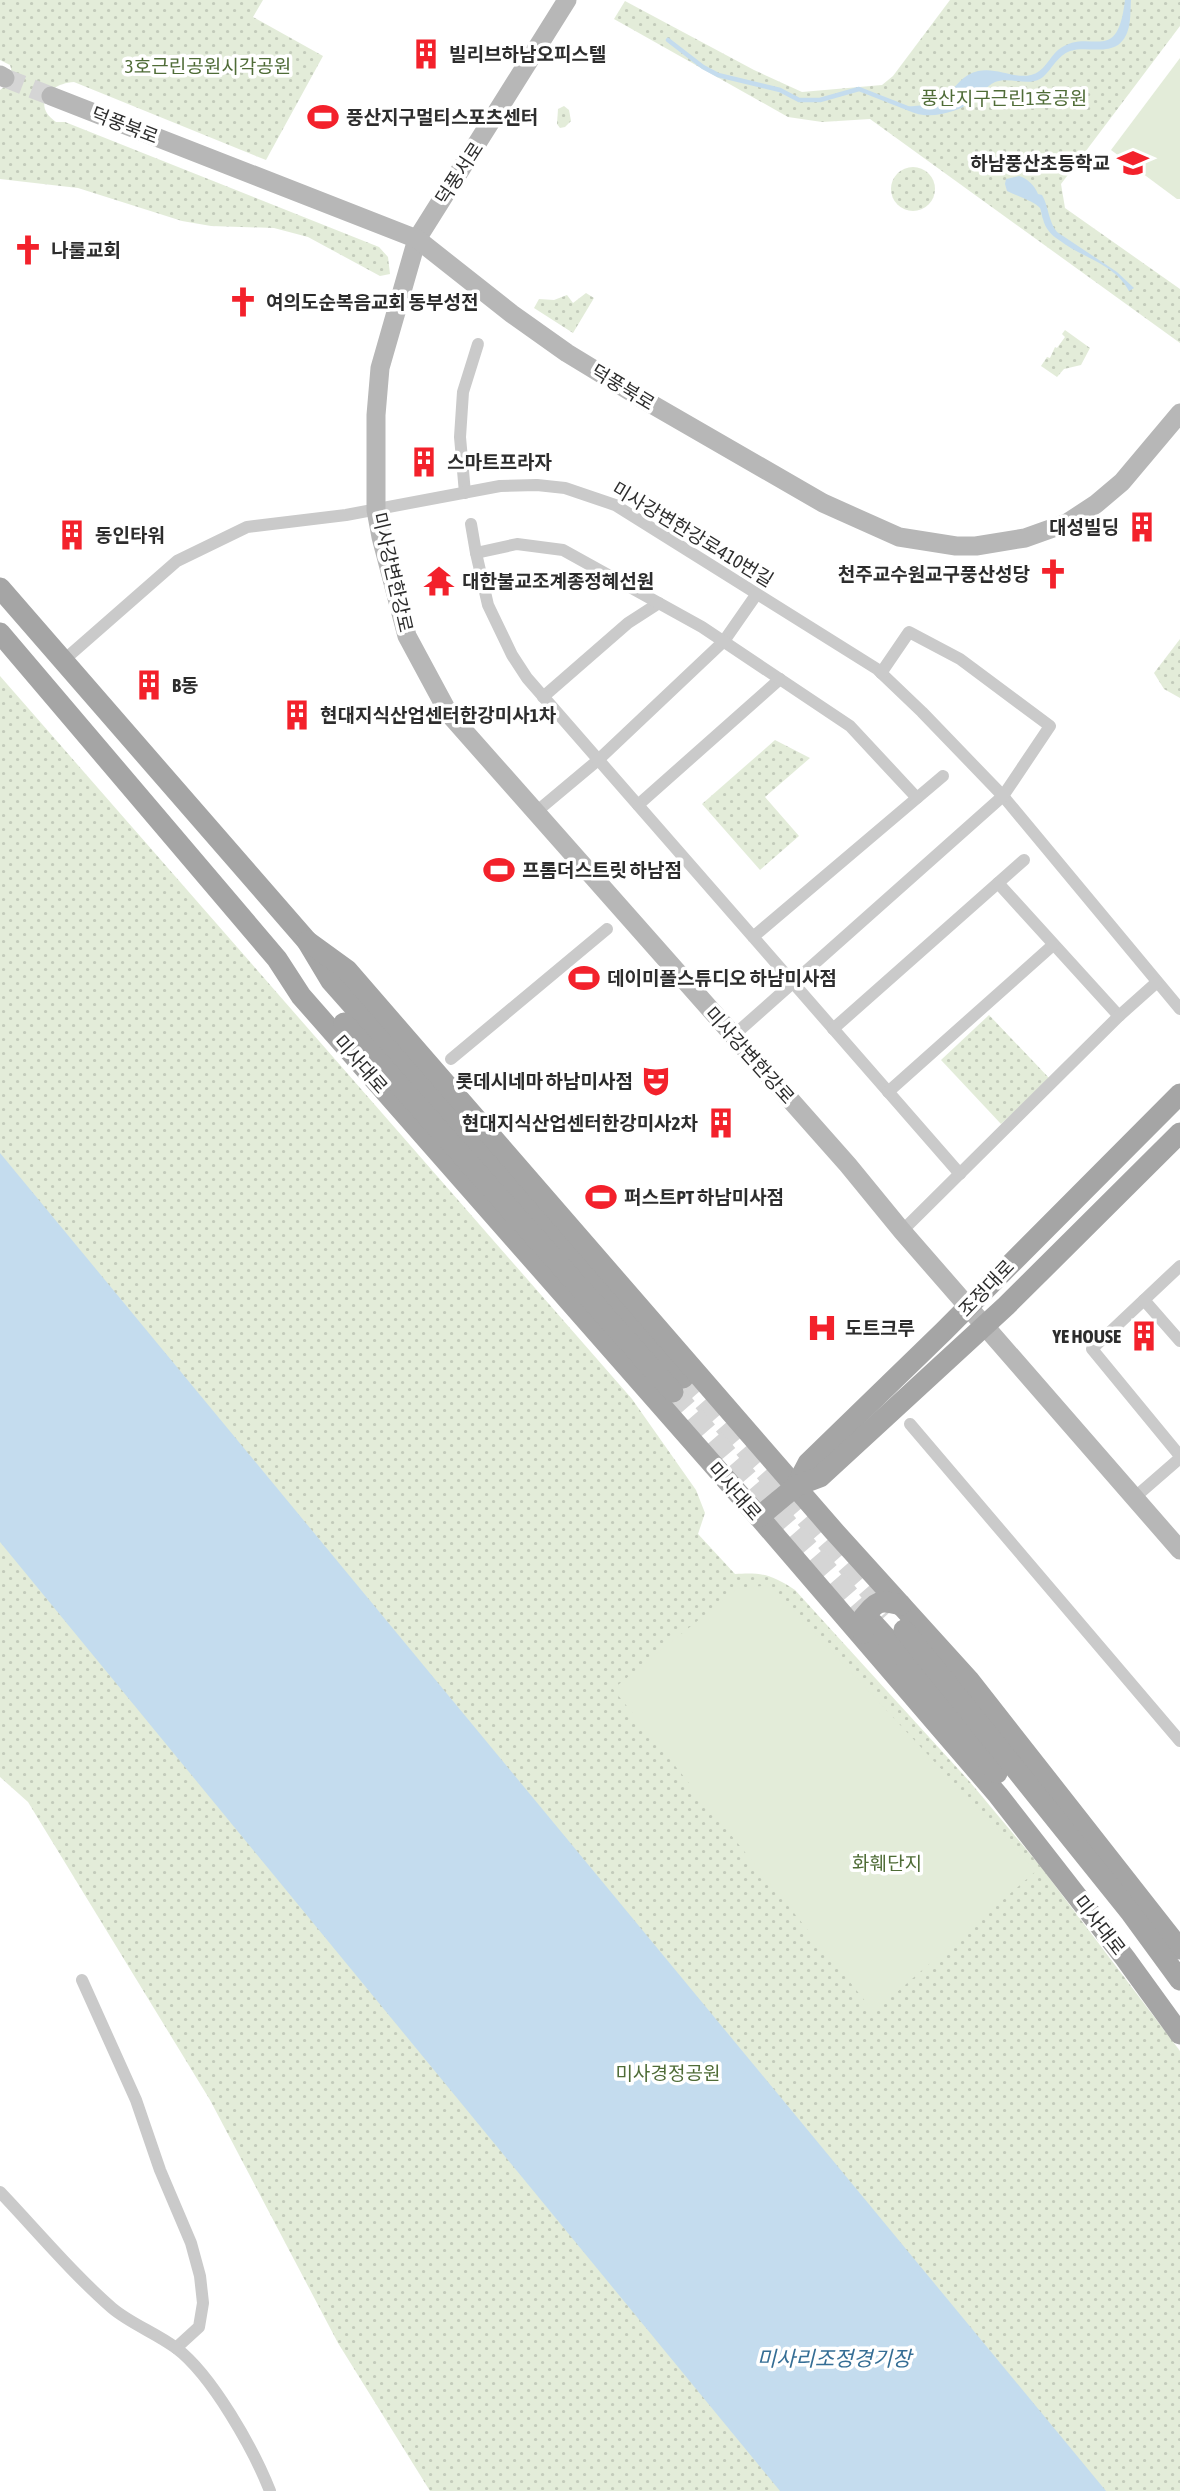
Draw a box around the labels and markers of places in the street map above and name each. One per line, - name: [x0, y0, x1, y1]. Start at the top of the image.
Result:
- building icon: 빌리브하남오피스텔: [409, 37, 443, 71]
- place label: 빌리브하남오피스텔: [449, 43, 606, 65]
- sports icon: 풍산지구멀티스포츠센터: [306, 100, 340, 134]
- place label: 풍산지구멀티스포츠센터: [346, 106, 538, 128]
- school or university icon: 하남풍산초등학교: [1116, 146, 1150, 180]
- place label: 하남풍산초등학교: [970, 152, 1110, 174]
- church icon: 나룰교회: [11, 233, 45, 267]
- place label: 나룰교회: [51, 239, 121, 261]
- church icon: 여의도순복음교회 동부성전: [226, 285, 260, 319]
- place label: 여의도순복음교회 동부성전: [266, 291, 478, 313]
- building icon: 스마트프라자: [407, 445, 441, 479]
- place label: 스마트프라자: [447, 451, 552, 473]
- building icon: 대성빌딩: [1125, 510, 1159, 544]
- place label: 대성빌딩: [1049, 516, 1119, 538]
- building icon: 동인타워: [55, 518, 89, 552]
- place label: 동인타워: [95, 524, 165, 546]
- church icon: 천주교수원교구풍산성당: [1036, 557, 1070, 591]
- place label: 천주교수원교구풍산성당: [838, 563, 1031, 585]
- temple icon: 대한불교조계종정혜선원: [422, 564, 456, 598]
- place label: 대한불교조계종정혜선원: [462, 570, 654, 592]
- building icon: B동: [132, 668, 166, 702]
- place label: B동: [172, 674, 199, 696]
- building icon: 현대지식산업센터한강미사1차: [280, 698, 314, 732]
- place label: 현대지식산업센터한강미사1차: [320, 704, 557, 726]
- sports icon: 프롬더스트릿 하남점: [482, 853, 516, 887]
- place label: 프롬더스트릿 하남점: [522, 859, 682, 881]
- sports icon: 데이미폴스튜디오 하남미사점: [567, 961, 601, 995]
- place label: 데이미폴스튜디오 하남미사점: [607, 967, 837, 989]
- theatre icon: 롯데시네마 하남미사점: [639, 1064, 673, 1098]
- place label: 롯데시네마 하남미사점: [456, 1070, 633, 1092]
- building icon: 현대지식산업센터한강미사2차: [704, 1106, 738, 1140]
- place label: 현대지식산업센터한강미사2차: [462, 1112, 699, 1134]
- sports icon: 퍼스트PT 하남미사점: [584, 1180, 618, 1214]
- place label: 퍼스트PT 하남미사점: [624, 1186, 784, 1208]
- hospital icon: 도트크루: [805, 1311, 839, 1345]
- place label: 도트크루: [845, 1317, 915, 1339]
- building icon: YE HOUSE: [1127, 1319, 1161, 1353]
- place label: YE HOUSE: [1051, 1325, 1121, 1347]

